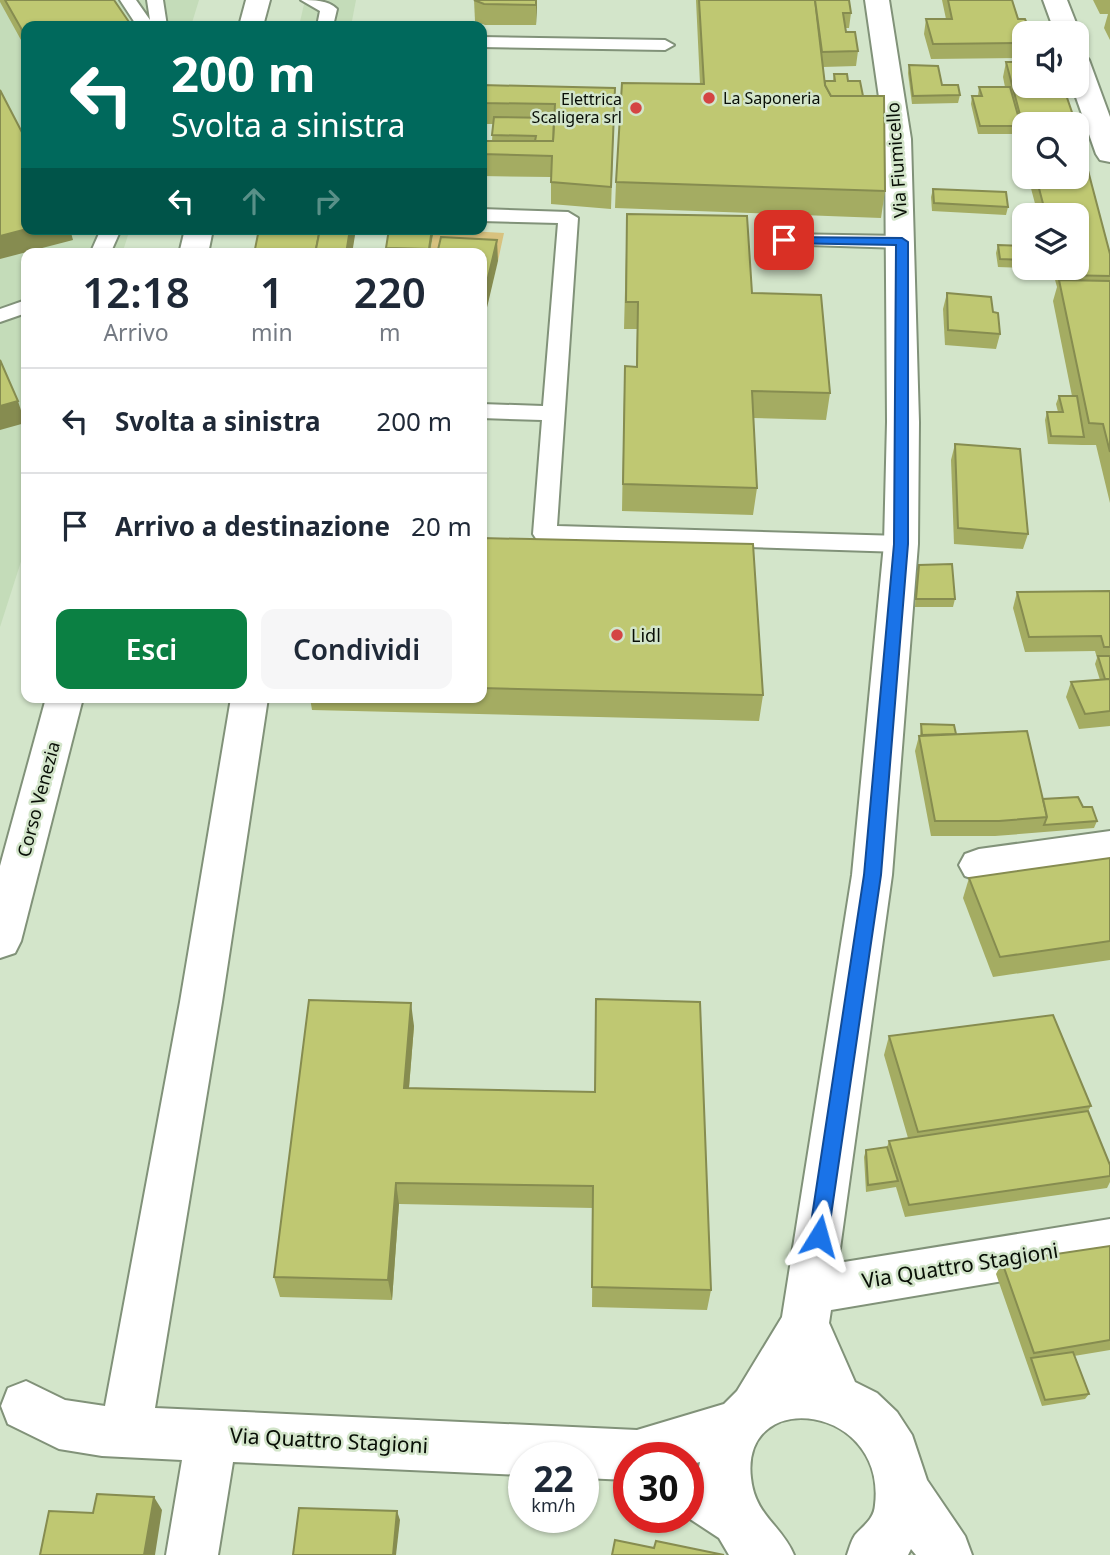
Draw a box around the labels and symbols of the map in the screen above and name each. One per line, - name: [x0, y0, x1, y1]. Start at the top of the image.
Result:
- place label: La Saponeria: [723, 87, 820, 109]
- place label: Elettrica Scaligera srl: [532, 88, 622, 128]
- marker: La Saponeria: [701, 90, 717, 106]
- marker: Elettrica Scaligera srl: [628, 100, 644, 116]
- street label: Via Fiumicello: [880, 101, 912, 219]
- pin: [754, 210, 814, 270]
- place label: Lidl: [631, 623, 661, 647]
- marker: Lidl: [609, 627, 625, 643]
- street label: Corso Venezia: [11, 739, 65, 859]
- position arrow: [782, 1199, 856, 1273]
- street label: Via Quattro Stagioni: [860, 1236, 1060, 1294]
- street label: Via Quattro Stagioni: [229, 1421, 429, 1459]
- speed limit sign: 30: [613, 1442, 704, 1533]

